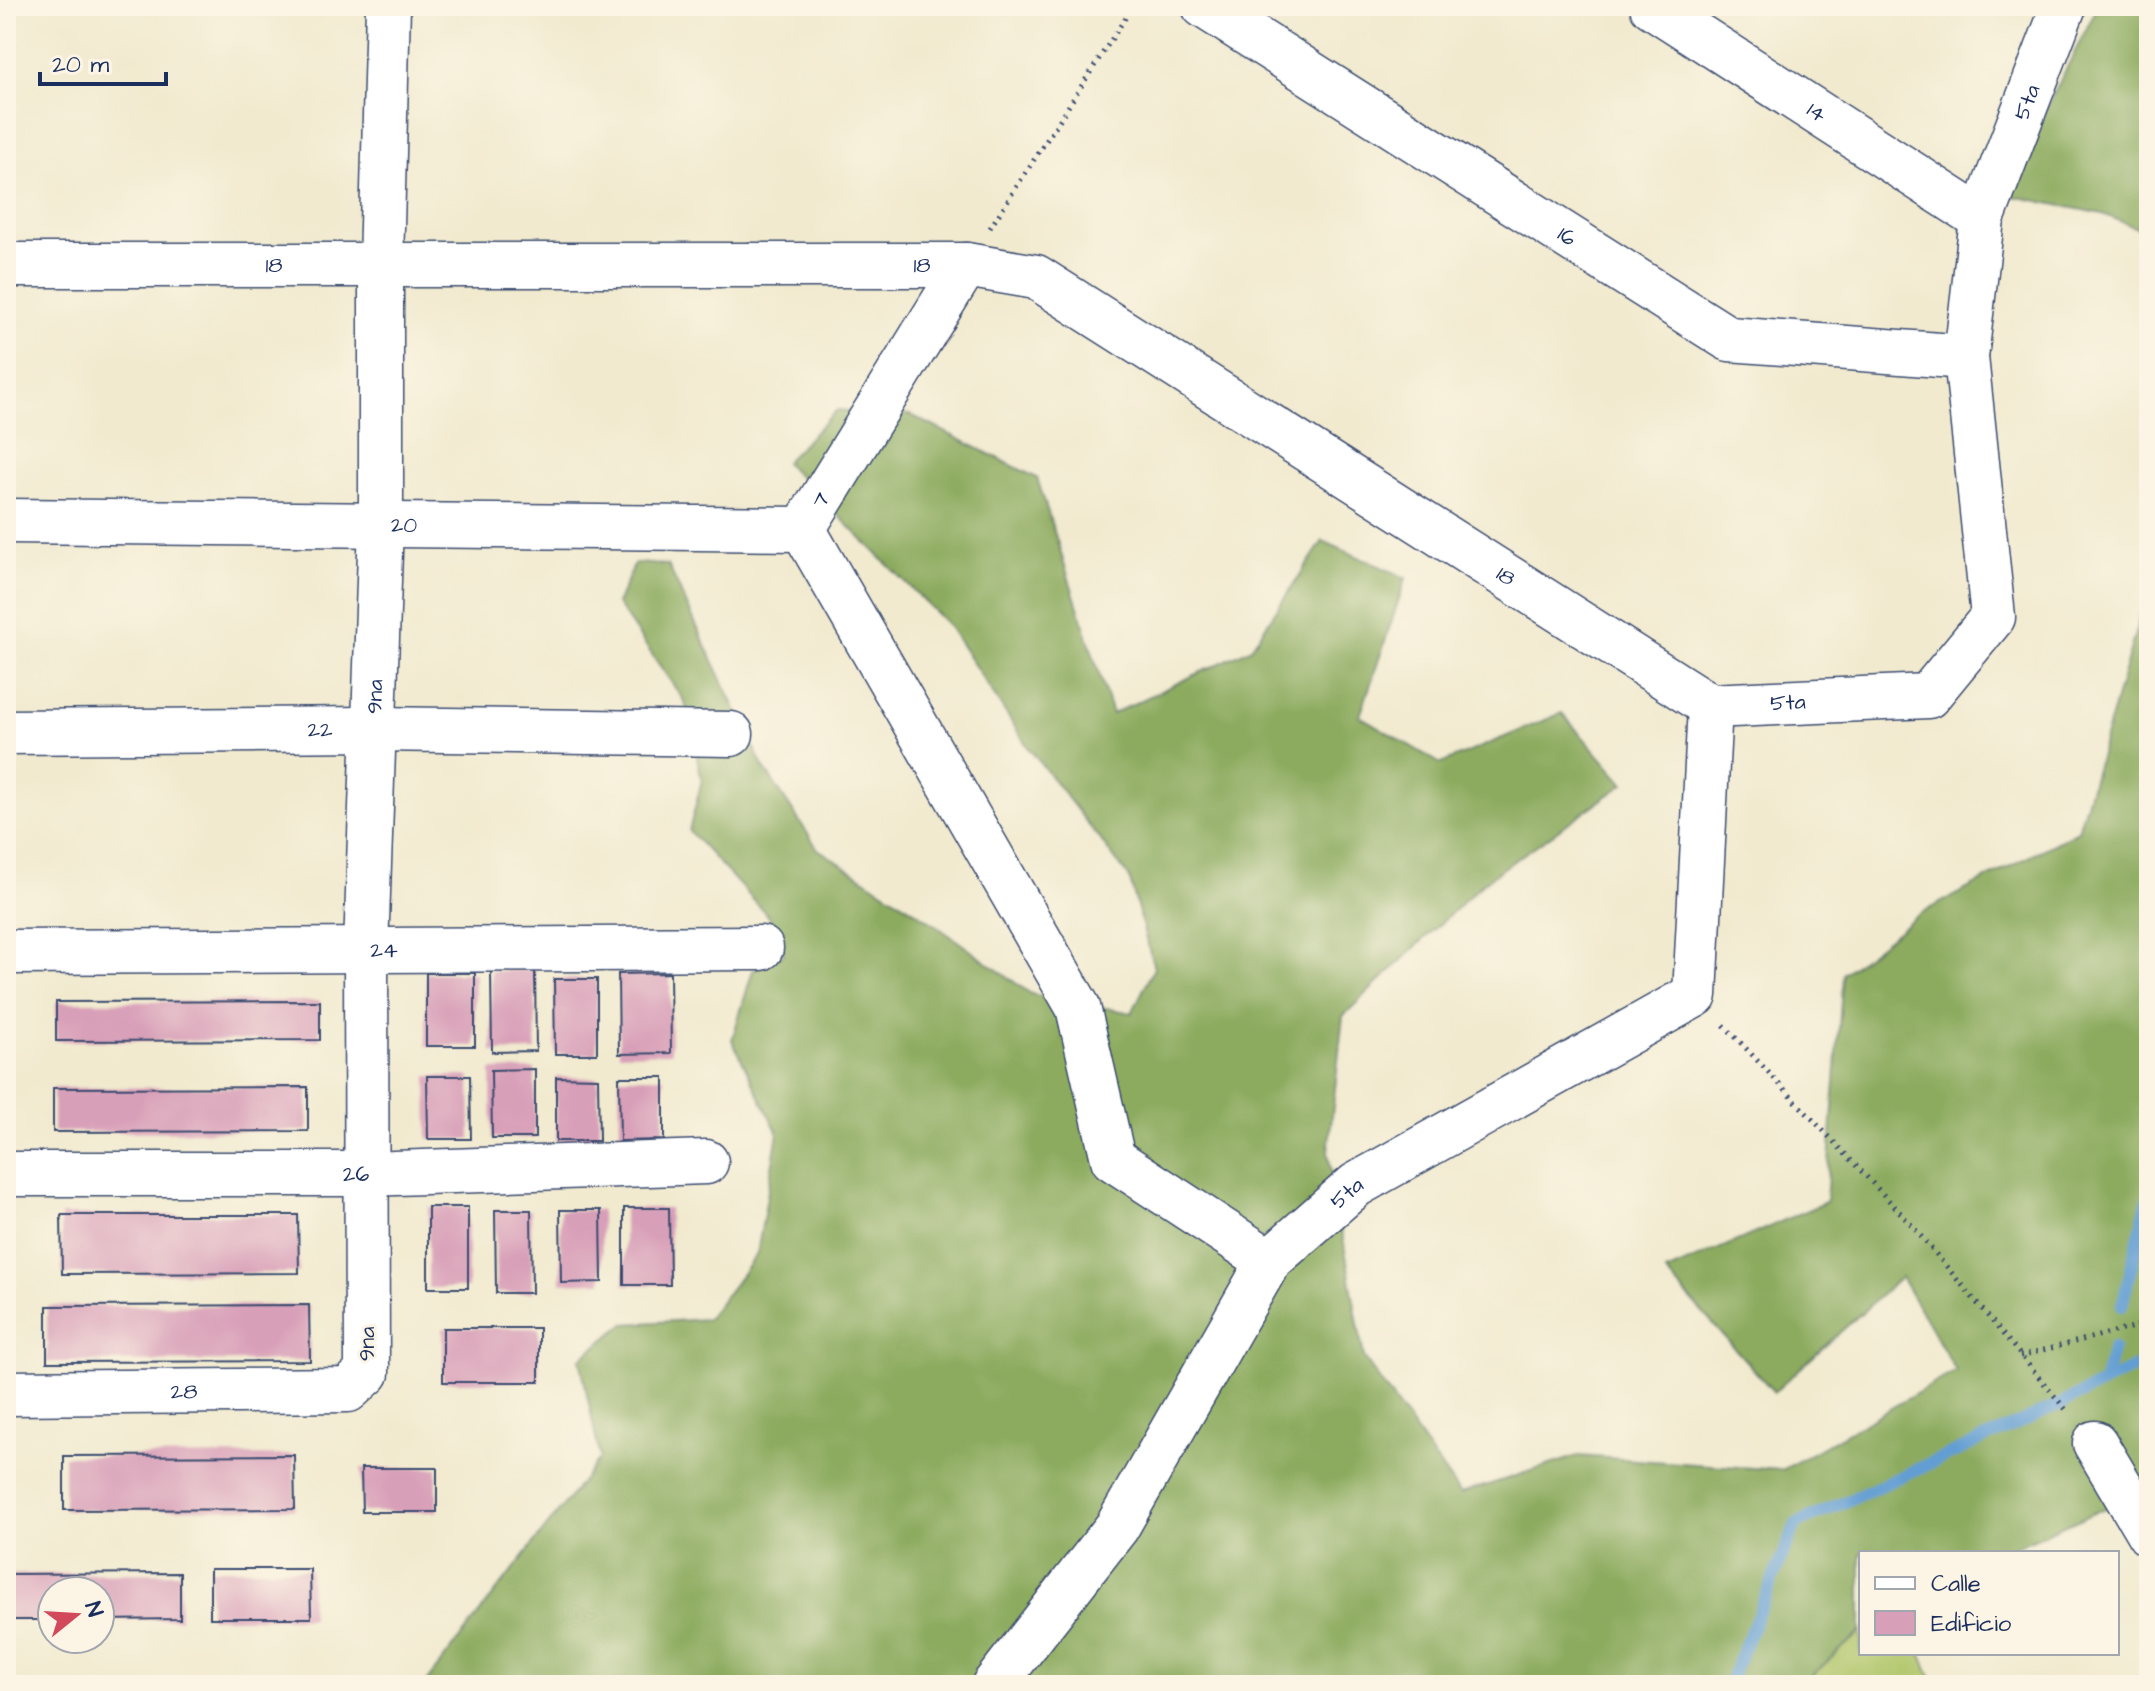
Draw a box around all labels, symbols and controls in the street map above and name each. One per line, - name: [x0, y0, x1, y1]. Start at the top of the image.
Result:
- scale bar: [40, 36, 166, 86]
- text: 20 m: [52, 48, 109, 82]
- street label: 5ta: [2006, 80, 2048, 124]
- street label: 14: [1801, 94, 1833, 130]
- street label: 16: [1552, 219, 1583, 254]
- street label: 18: [265, 250, 283, 281]
- street label: 18: [913, 250, 931, 281]
- street label: 7: [804, 486, 838, 514]
- street label: 20: [391, 509, 417, 541]
- street label: 18: [1490, 558, 1521, 594]
- street label: 9na: [359, 679, 391, 715]
- street label: 5ta: [1769, 686, 1806, 719]
- street label: 22: [307, 714, 333, 745]
- street label: 24: [370, 934, 398, 966]
- street label: 26: [343, 1159, 369, 1190]
- street label: 5ta: [1323, 1169, 1369, 1216]
- street label: 9na: [352, 1327, 383, 1361]
- street label: 28: [170, 1376, 198, 1407]
- legend: [1859, 1551, 2119, 1655]
- text: Calle: [1931, 1567, 1981, 1601]
- north arrow: [36, 1575, 116, 1655]
- text: N: [77, 1598, 111, 1621]
- text: Edificio: [1931, 1607, 2012, 1641]

